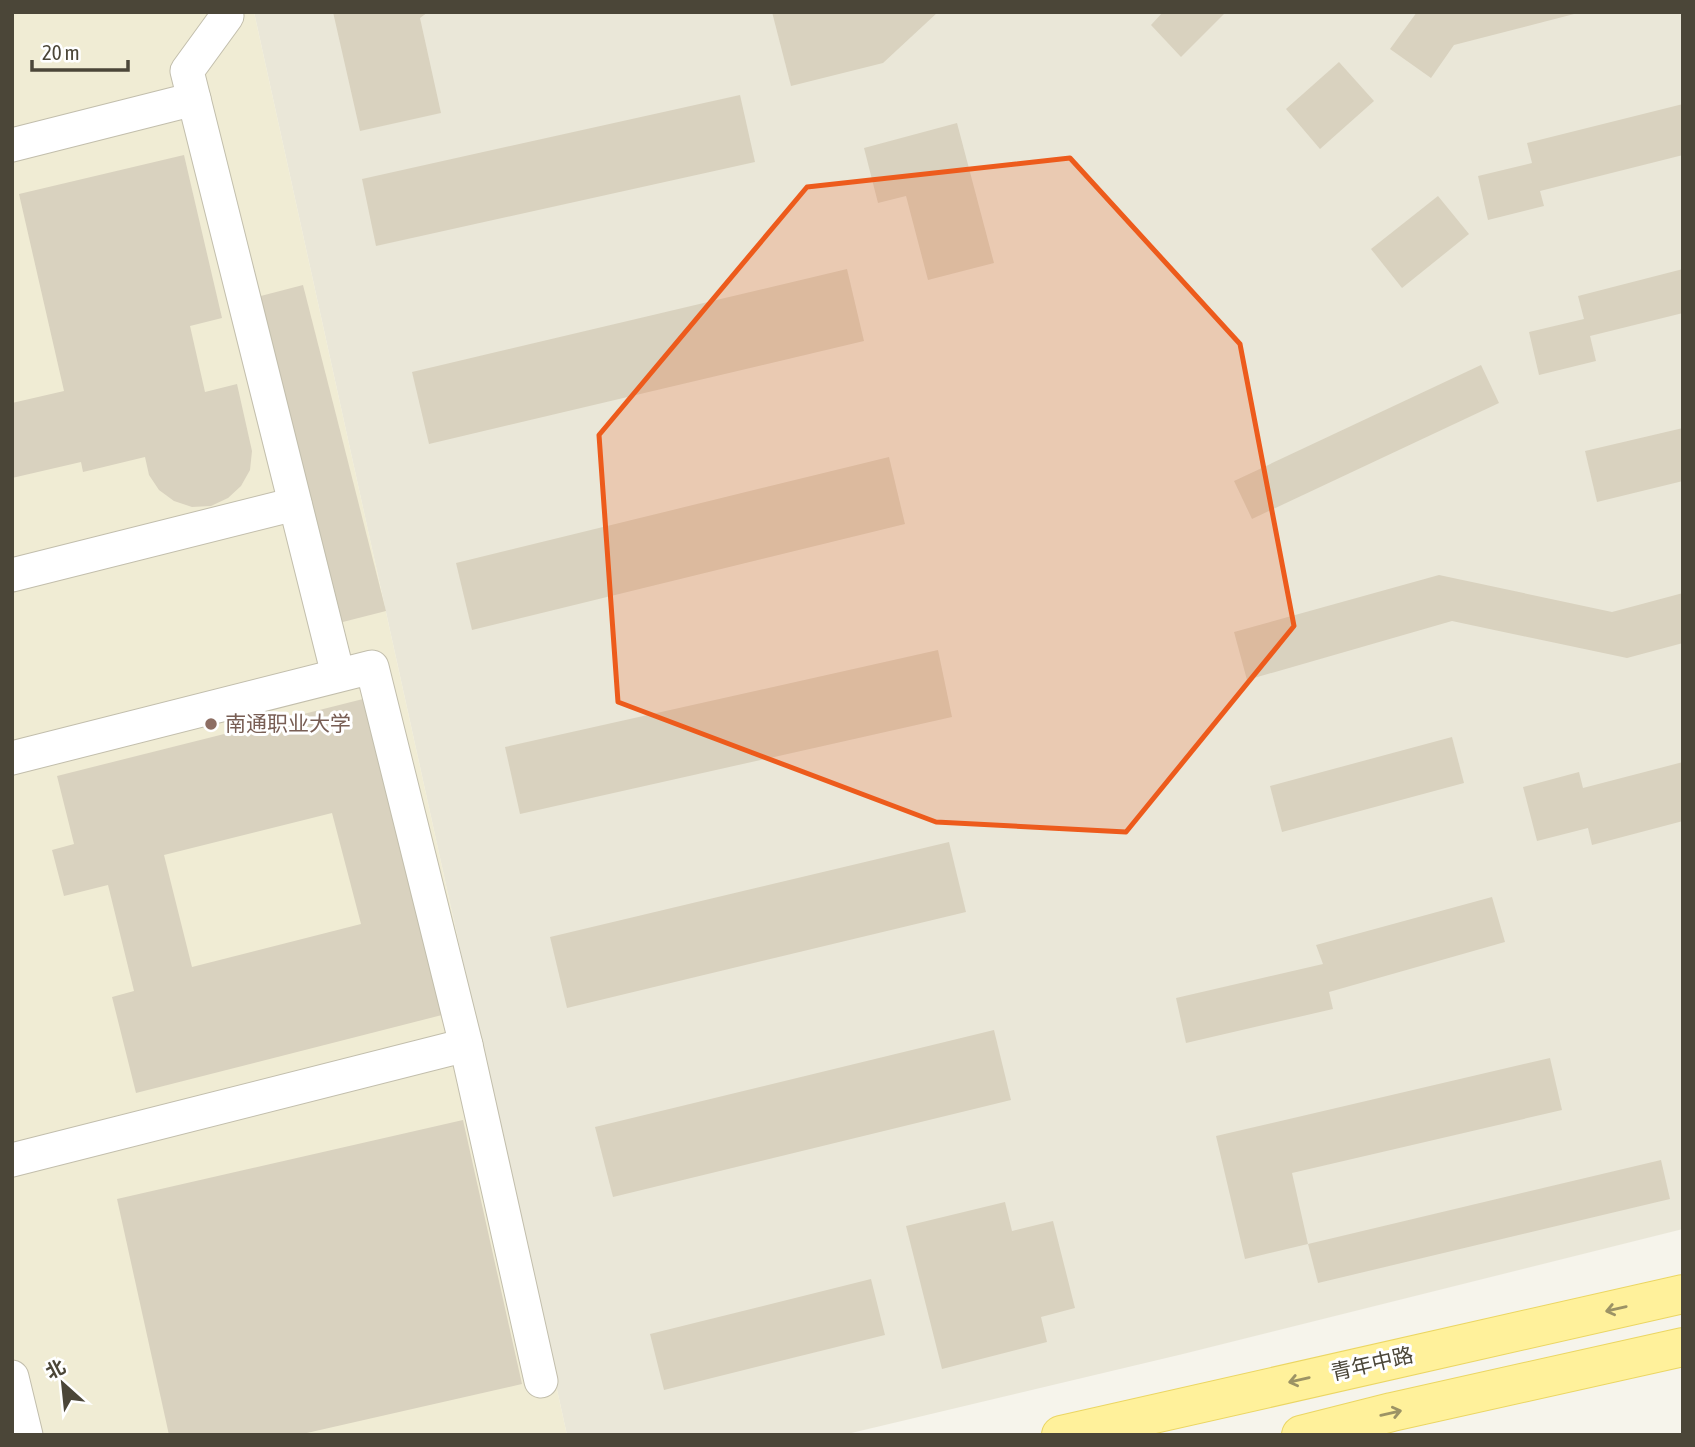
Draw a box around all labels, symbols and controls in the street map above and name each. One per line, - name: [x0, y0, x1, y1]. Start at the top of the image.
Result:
- scale bar: [32, 28, 128, 72]
- text: 20 m: [42, 40, 80, 64]
- place label: 南通职业大学: [225, 711, 351, 735]
- marker: 南通职业大学: [203, 716, 219, 732]
- one-way arrow: [1605, 1302, 1628, 1316]
- street label: 青年中路: [1328, 1342, 1415, 1384]
- north arrow: [28, 1349, 98, 1419]
- text: 北: [42, 1355, 69, 1383]
- one-way arrow: [1288, 1374, 1311, 1387]
- one-way arrow: [1379, 1405, 1402, 1419]

